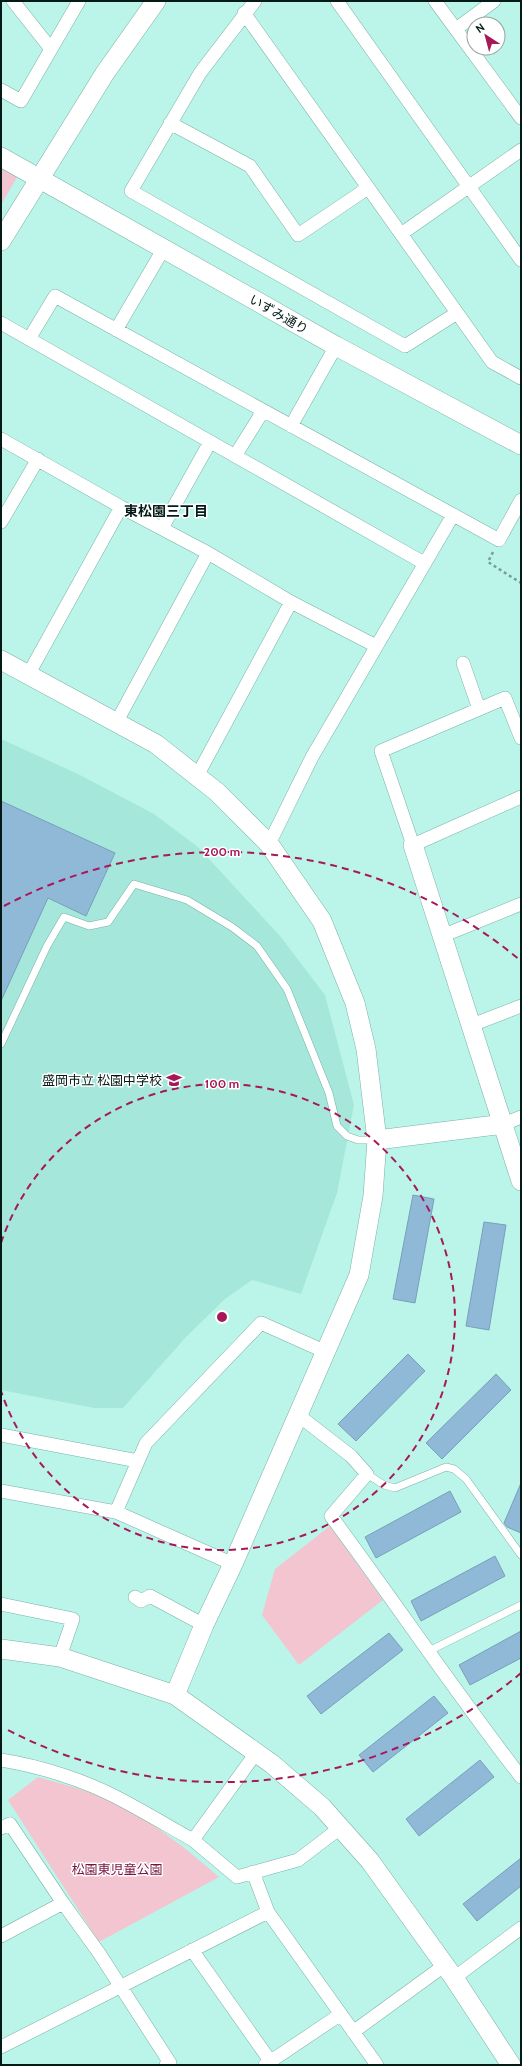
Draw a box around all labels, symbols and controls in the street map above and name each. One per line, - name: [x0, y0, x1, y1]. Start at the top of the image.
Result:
- north arrow: [466, 16, 506, 56]
- text: N: [473, 20, 487, 36]
- street label: いずみ通り: [247, 291, 311, 337]
- district label: 東松園三丁目: [124, 502, 208, 520]
- text: 200 m: [204, 844, 240, 859]
- school or university icon: 盛岡市立 松園中学校: [165, 1071, 183, 1089]
- place label: 盛岡市立 松園中学校: [42, 1072, 162, 1088]
- text: 100 m: [205, 1076, 239, 1091]
- centre of rings: [215, 1310, 229, 1324]
- park label: 松園東児童公園: [71, 1861, 163, 1877]

